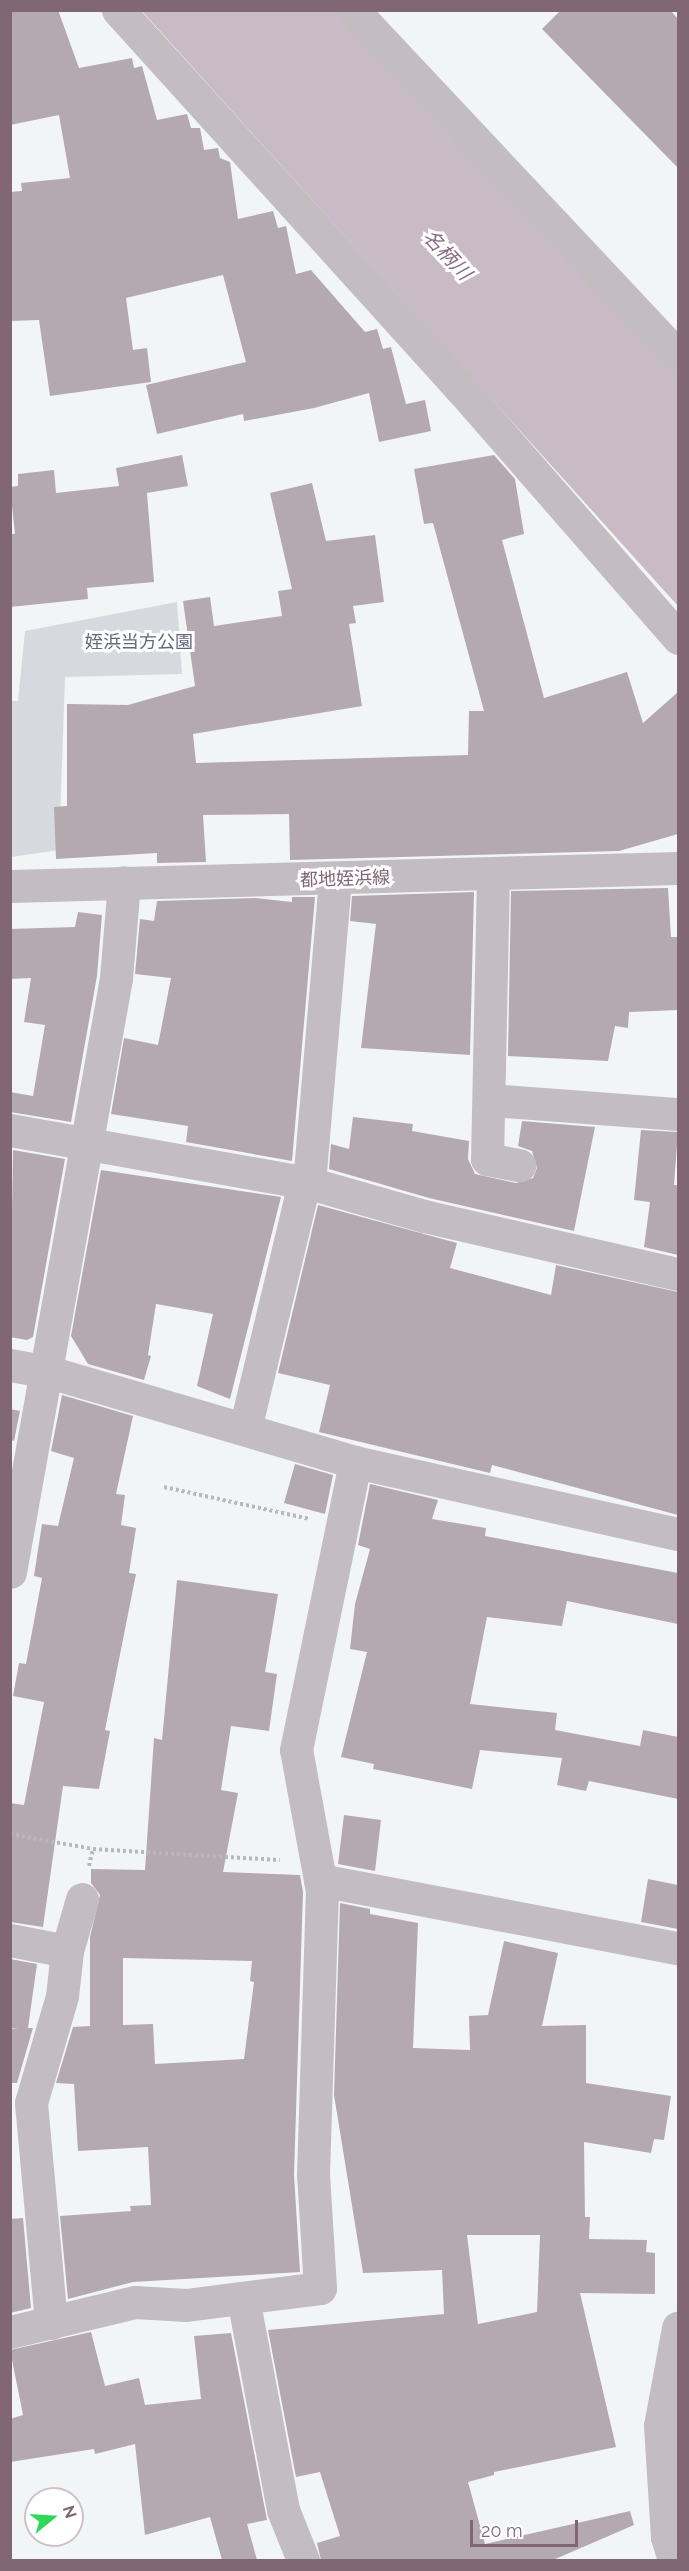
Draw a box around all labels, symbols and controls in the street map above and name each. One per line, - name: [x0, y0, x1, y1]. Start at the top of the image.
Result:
- water label: 名柄川: [418, 225, 476, 285]
- park label: 姪浜当方公園: [85, 631, 193, 653]
- street label: 都地姪浜線: [300, 867, 390, 891]
- north arrow: [24, 2487, 84, 2547]
- text: N: [59, 2503, 81, 2521]
- scale bar: [473, 2508, 581, 2546]
- text: 20 m: [481, 2520, 523, 2541]

